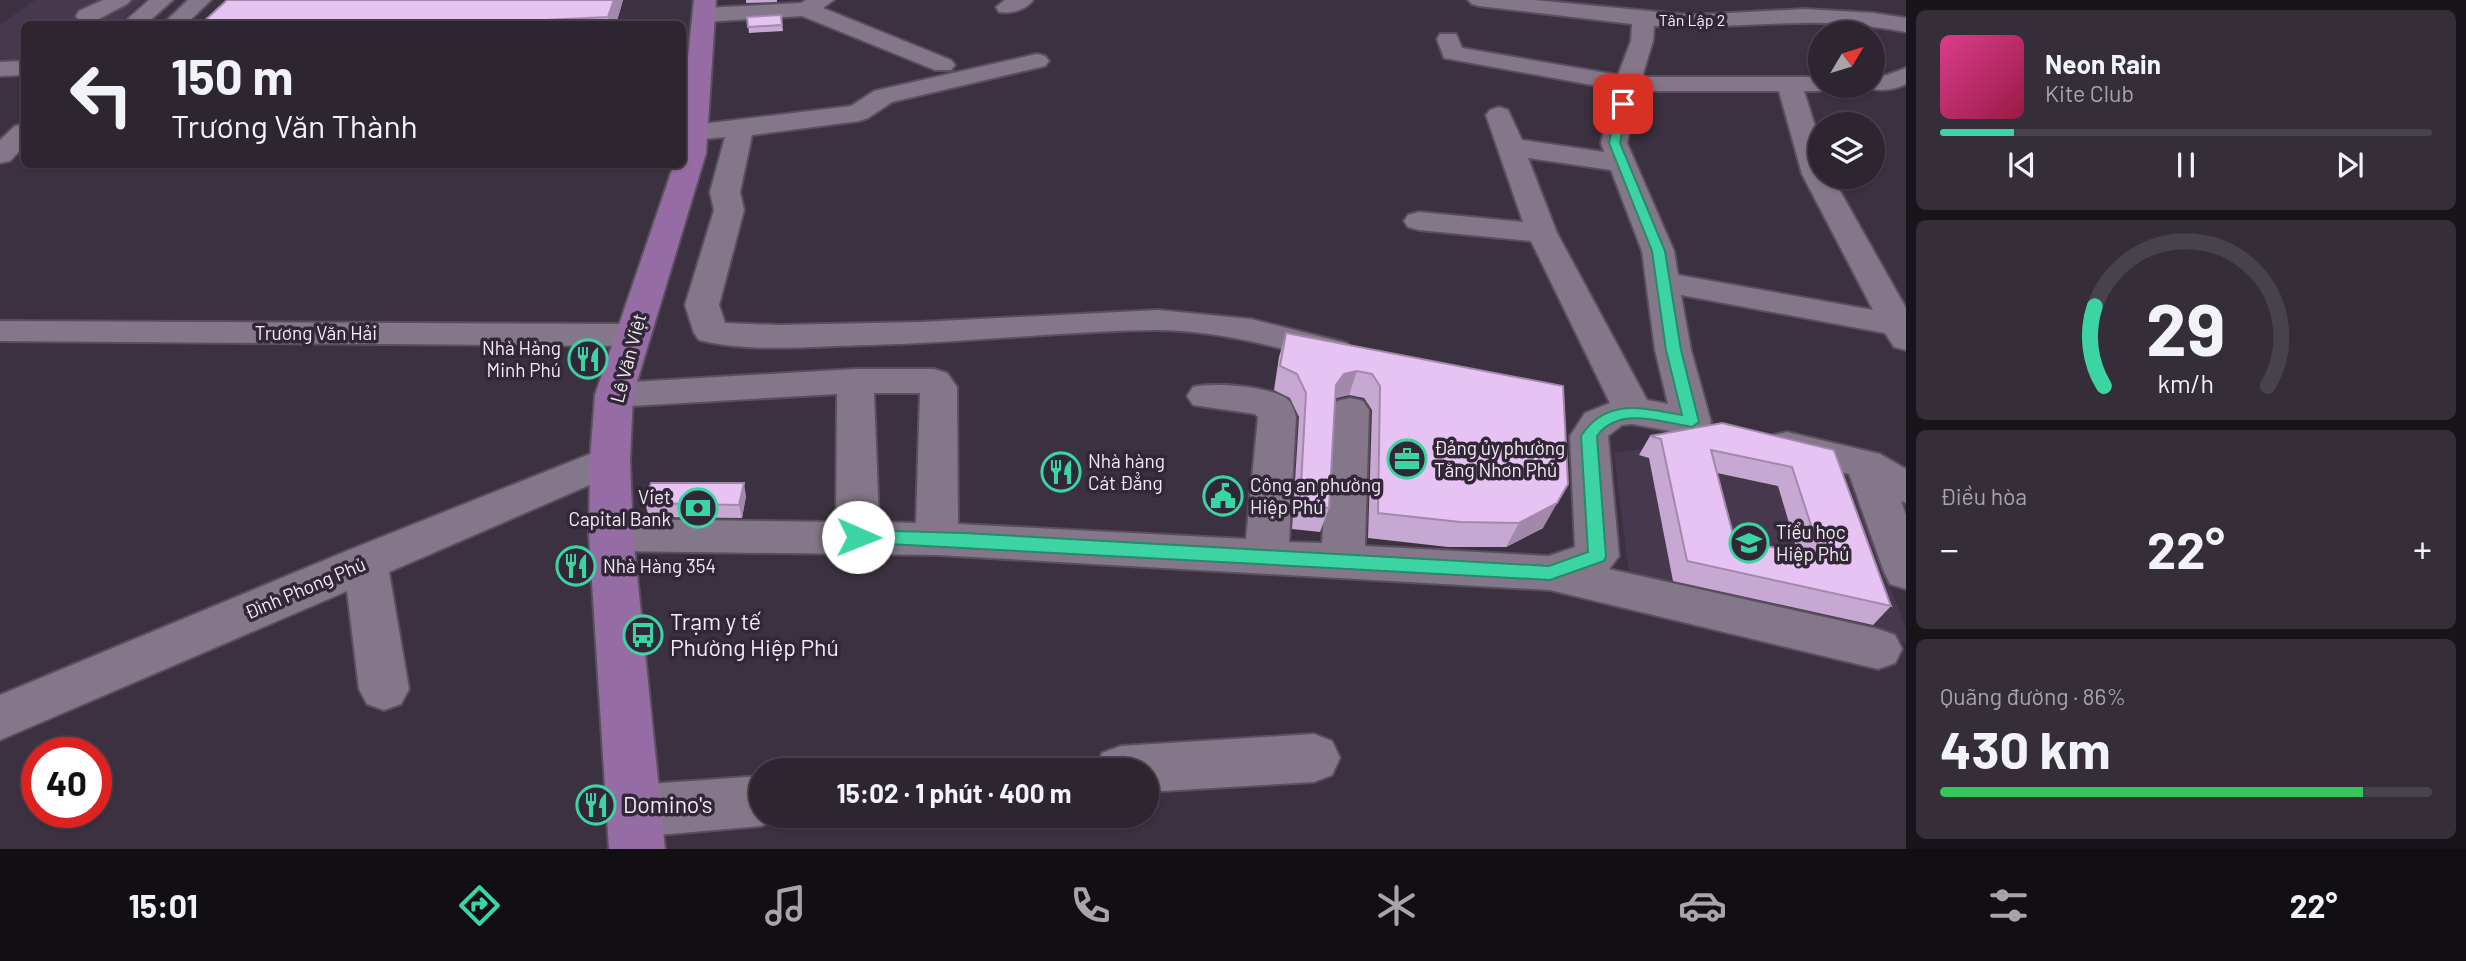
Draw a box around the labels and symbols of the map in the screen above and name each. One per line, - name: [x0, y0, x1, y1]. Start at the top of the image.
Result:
- street label: Tân Lập 2: [1659, 10, 1725, 29]
- north arrow: [1808, 21, 1885, 98]
- pin: [1593, 74, 1653, 134]
- street label: Lê Văn Việt: [605, 311, 650, 405]
- street label: Trương Văn Hải: [255, 321, 377, 344]
- place label: Nhà Hàng Minh Phú: [482, 336, 561, 381]
- restaurant icon: Nhà Hàng Minh Phú: [567, 338, 609, 380]
- place label: Đảng ủy phường Tăng Nhơn Phú: [1434, 436, 1565, 481]
- office icon: Đảng ủy phường Tăng Nhơn Phú: [1386, 438, 1428, 480]
- place label: Nhà hàng Cát Đẳng: [1088, 449, 1165, 494]
- restaurant icon: Nhà hàng Cát Đẳng: [1040, 451, 1082, 493]
- place label: Công an phường Hiệp Phú: [1250, 473, 1381, 518]
- public building icon: Công an phường Hiệp Phú: [1202, 475, 1244, 517]
- place label: Viet Capital Bank: [569, 485, 671, 530]
- bank icon: Viet Capital Bank: [677, 487, 719, 529]
- position arrow: [821, 500, 895, 574]
- place label: Tiểu học Hiệp Phú: [1776, 520, 1849, 565]
- school or university icon: Tiểu học Hiệp Phú: [1728, 522, 1770, 564]
- restaurant icon: Nhà Hàng 354: [555, 545, 597, 587]
- street label: Đình Phong Phú: [241, 552, 369, 623]
- place label: Nhà Hàng 354: [603, 554, 716, 577]
- place label: Trạm y tế Phường Hiệp Phú: [670, 607, 839, 661]
- bus stop icon: Trạm y tế Phường Hiệp Phú: [622, 614, 664, 656]
- speed limit sign: 40: [21, 737, 112, 828]
- restaurant icon: Domino's: [575, 784, 617, 826]
- place label: Domino's: [623, 790, 713, 818]

